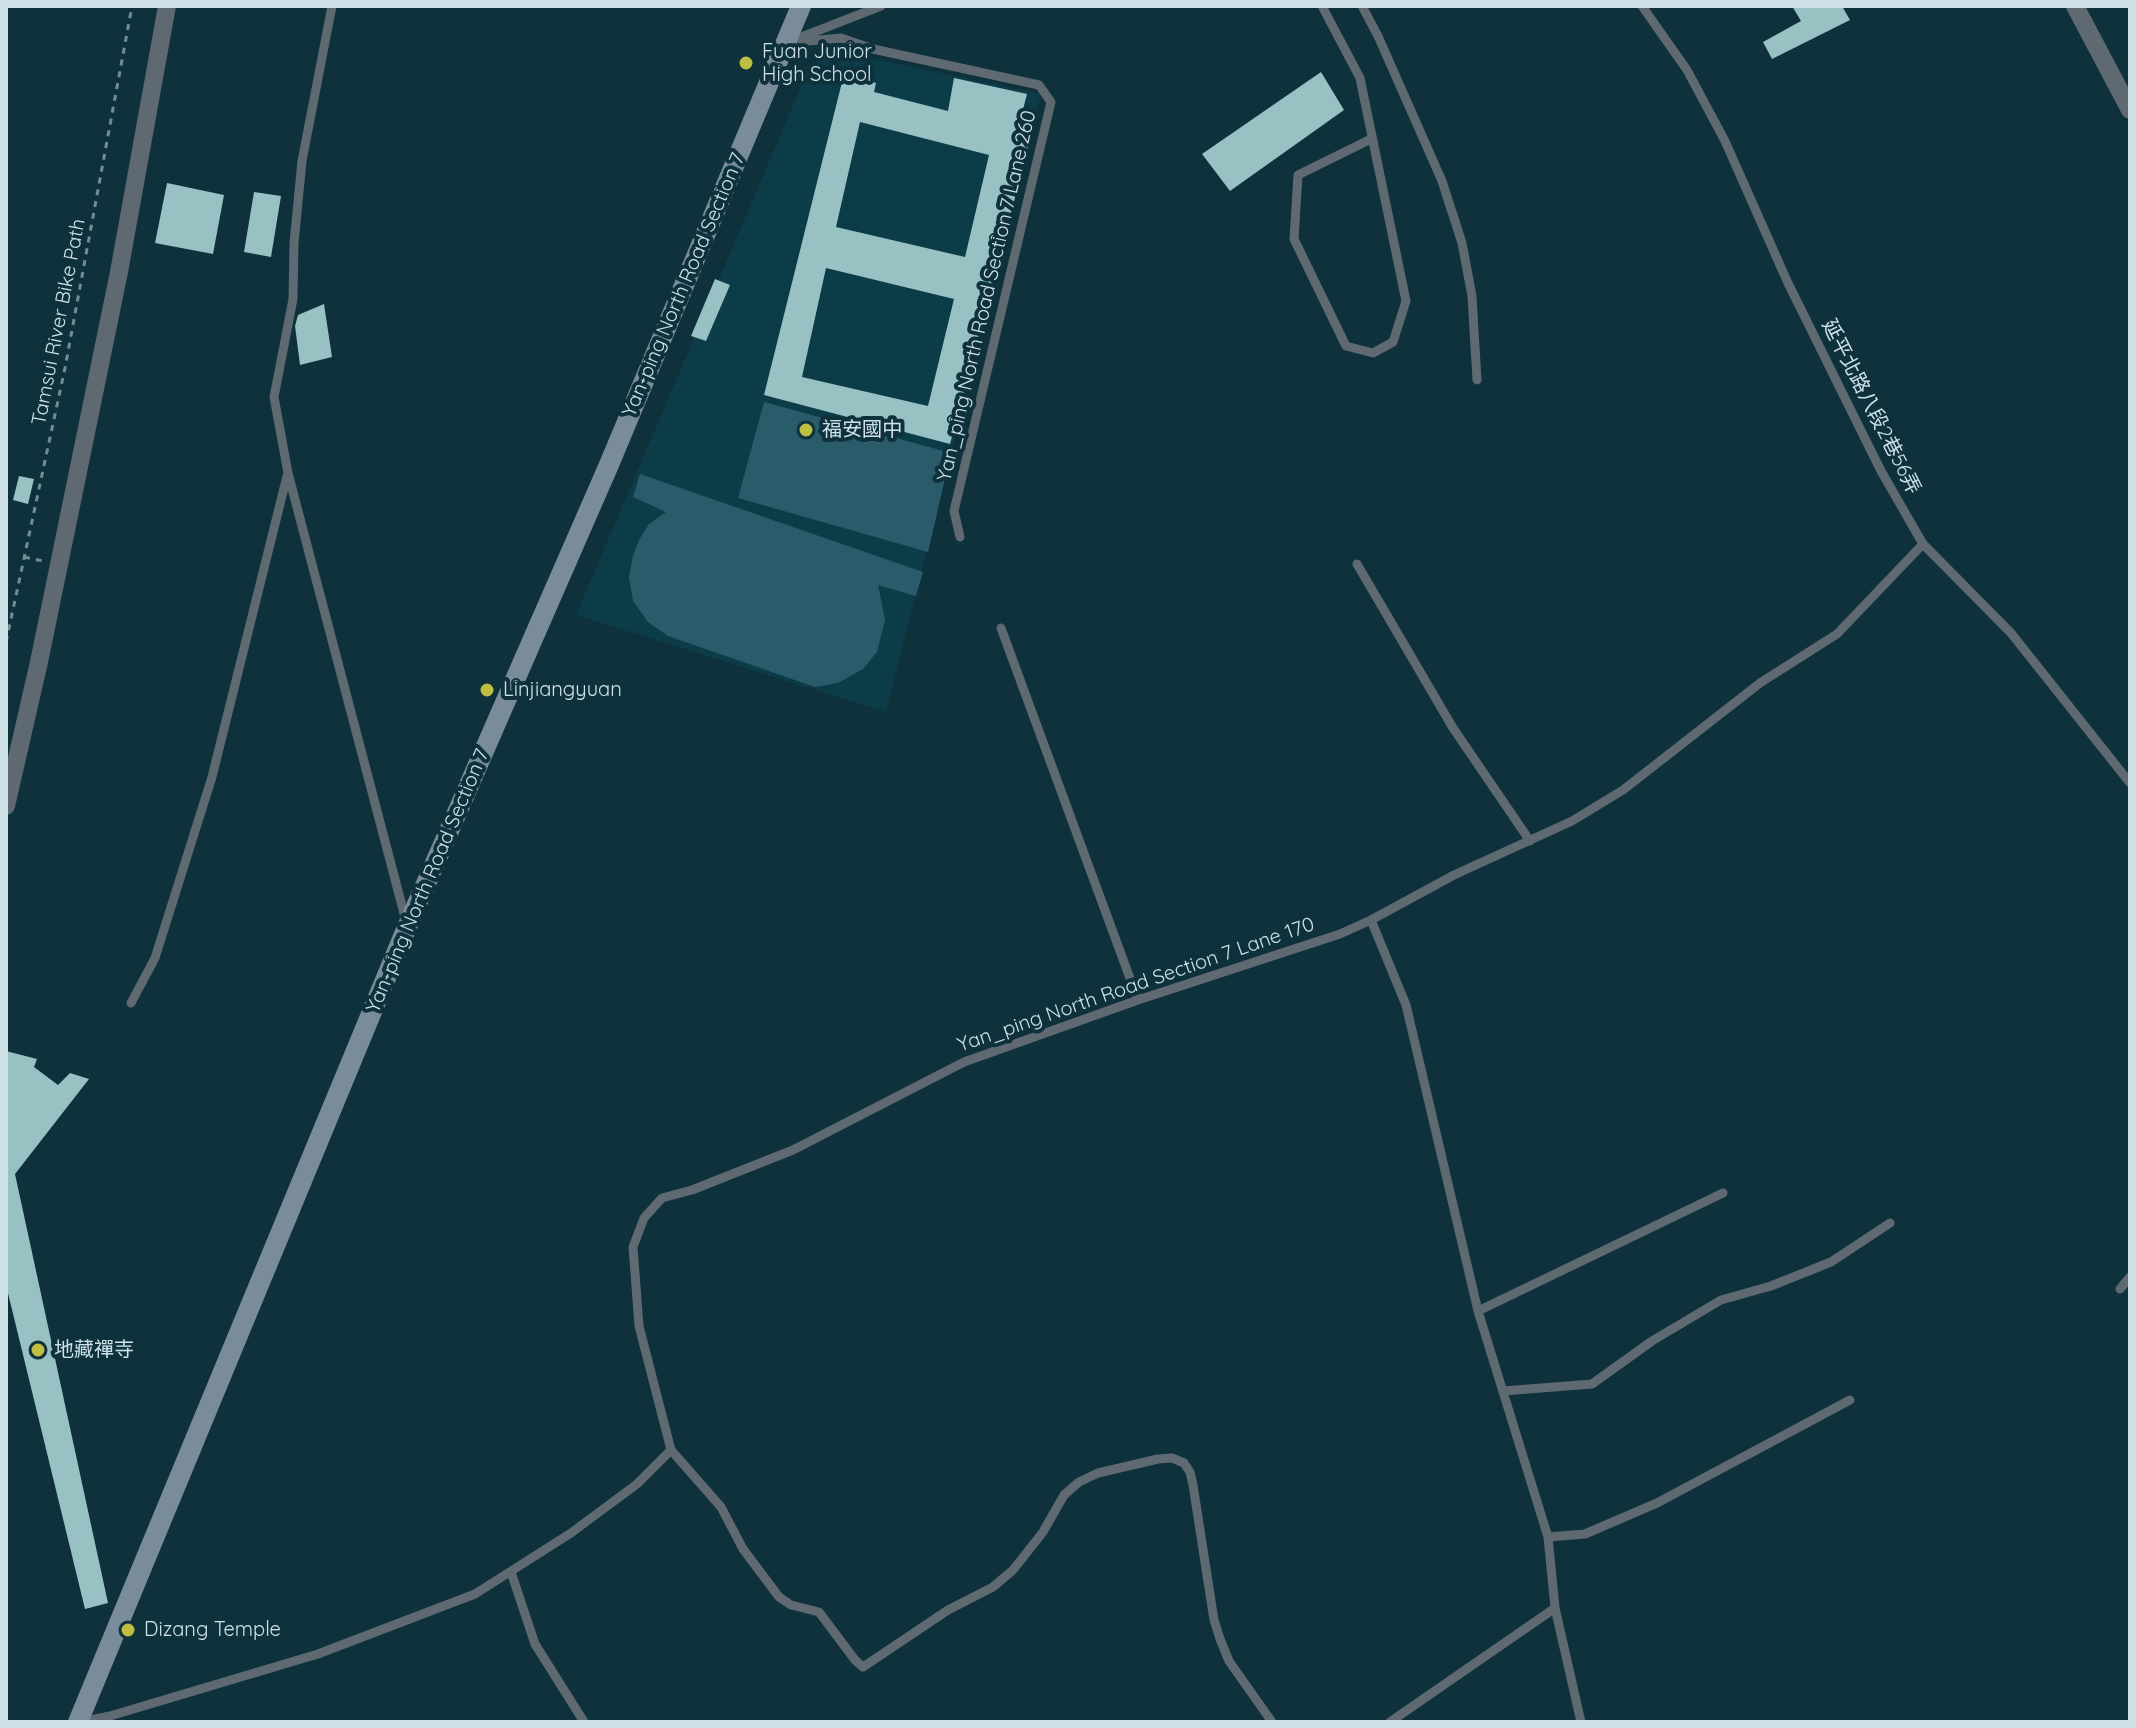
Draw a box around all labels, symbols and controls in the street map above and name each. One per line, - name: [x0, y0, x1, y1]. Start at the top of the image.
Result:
- place label: Fuan Junior High School: [762, 40, 872, 87]
- marker: Fuan Junior High School: [737, 54, 755, 72]
- street label: Yan_ping North Road Section 7 Lane 260: [933, 108, 1041, 484]
- street label: Yan-ping North Road Section 7: [617, 149, 751, 421]
- street label: Tamsui River Bike Path: [27, 217, 91, 427]
- street label: 延平北路八段2巷56弄: [1817, 316, 1925, 498]
- place label: 福安國中: [822, 418, 902, 442]
- marker: 福安國中: [797, 421, 815, 439]
- place label: Linjiangyuan: [503, 678, 622, 702]
- marker: Linjiangyuan: [478, 681, 496, 699]
- street label: Yan-ping North Road Section 7: [361, 745, 495, 1017]
- street label: Yan_ping North Road Section 7 Lane 170: [954, 912, 1318, 1058]
- place label: 地藏禪寺: [54, 1338, 134, 1362]
- marker: 地藏禪寺: [29, 1341, 47, 1359]
- place label: Dizang Temple: [144, 1618, 281, 1642]
- marker: Dizang Temple: [119, 1621, 137, 1639]

